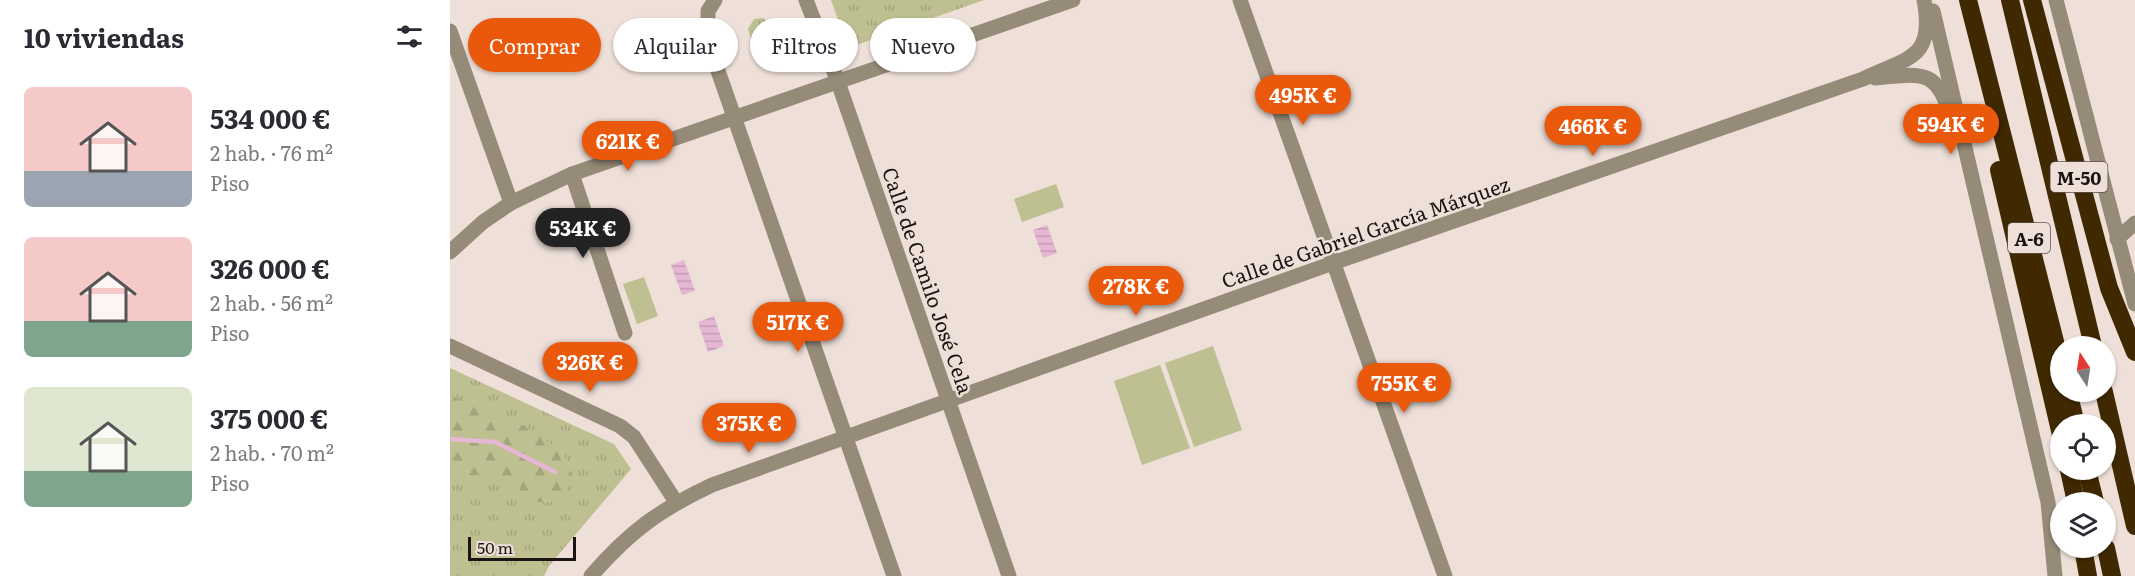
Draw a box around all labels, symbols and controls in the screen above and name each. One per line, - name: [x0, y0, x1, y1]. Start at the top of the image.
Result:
- text: 10 viviendas: [24, 17, 184, 56]
- chip: Comprar: [468, 18, 601, 72]
- chip: Alquilar: [613, 18, 738, 72]
- chip: Filtros: [750, 18, 858, 72]
- chip: Nuevo: [870, 18, 976, 72]
- icon: filters: [393, 20, 426, 53]
- pin: 495K €: [1254, 75, 1352, 126]
- text: 495K €: [1269, 79, 1337, 109]
- text: 534 000 €: [210, 98, 331, 137]
- pin: 594K €: [1902, 104, 2000, 155]
- pin: 466K €: [1544, 106, 1642, 157]
- text: 594K €: [1917, 108, 1985, 138]
- text: 466K €: [1558, 110, 1628, 140]
- icon: home: [72, 111, 144, 183]
- pin: 621K €: [579, 121, 677, 172]
- text: 621K €: [596, 125, 660, 155]
- text: 2 hab. · 76 m²: [210, 137, 333, 167]
- road number: M-50: [2050, 162, 2108, 192]
- street label: Calle de Camilo José Cela: [876, 163, 982, 398]
- text: Piso: [210, 167, 249, 197]
- street label: Calle de Gabriel García Márquez: [1217, 167, 1513, 294]
- pin: 534K €: [534, 208, 632, 259]
- text: 534K €: [549, 212, 617, 242]
- road number: A-6: [2008, 223, 2050, 253]
- text: 326 000 €: [210, 248, 330, 287]
- icon: home: [72, 261, 144, 333]
- pin: 278K €: [1087, 266, 1185, 317]
- text: 278K €: [1103, 270, 1169, 300]
- text: 2 hab. · 56 m²: [210, 287, 333, 317]
- pin: 517K €: [749, 302, 847, 353]
- text: 517K €: [766, 306, 830, 336]
- text: Piso: [210, 317, 249, 347]
- north arrow: [2050, 336, 2116, 402]
- map controls: [2050, 336, 2116, 558]
- pin: 326K €: [541, 342, 639, 393]
- text: 326K €: [557, 346, 623, 376]
- pin: 755K €: [1355, 363, 1453, 414]
- text: 755K €: [1371, 367, 1437, 397]
- text: 375 000 €: [210, 398, 328, 437]
- pin: 375K €: [700, 403, 798, 454]
- text: 375K €: [716, 407, 782, 437]
- icon: home: [72, 411, 144, 483]
- button: locate: [2050, 414, 2116, 480]
- text: 2 hab. · 70 m²: [210, 437, 334, 467]
- text: Piso: [210, 467, 249, 497]
- button: layers: [2050, 492, 2116, 558]
- scale bar: [468, 534, 576, 562]
- text: 50 m: [477, 535, 513, 559]

